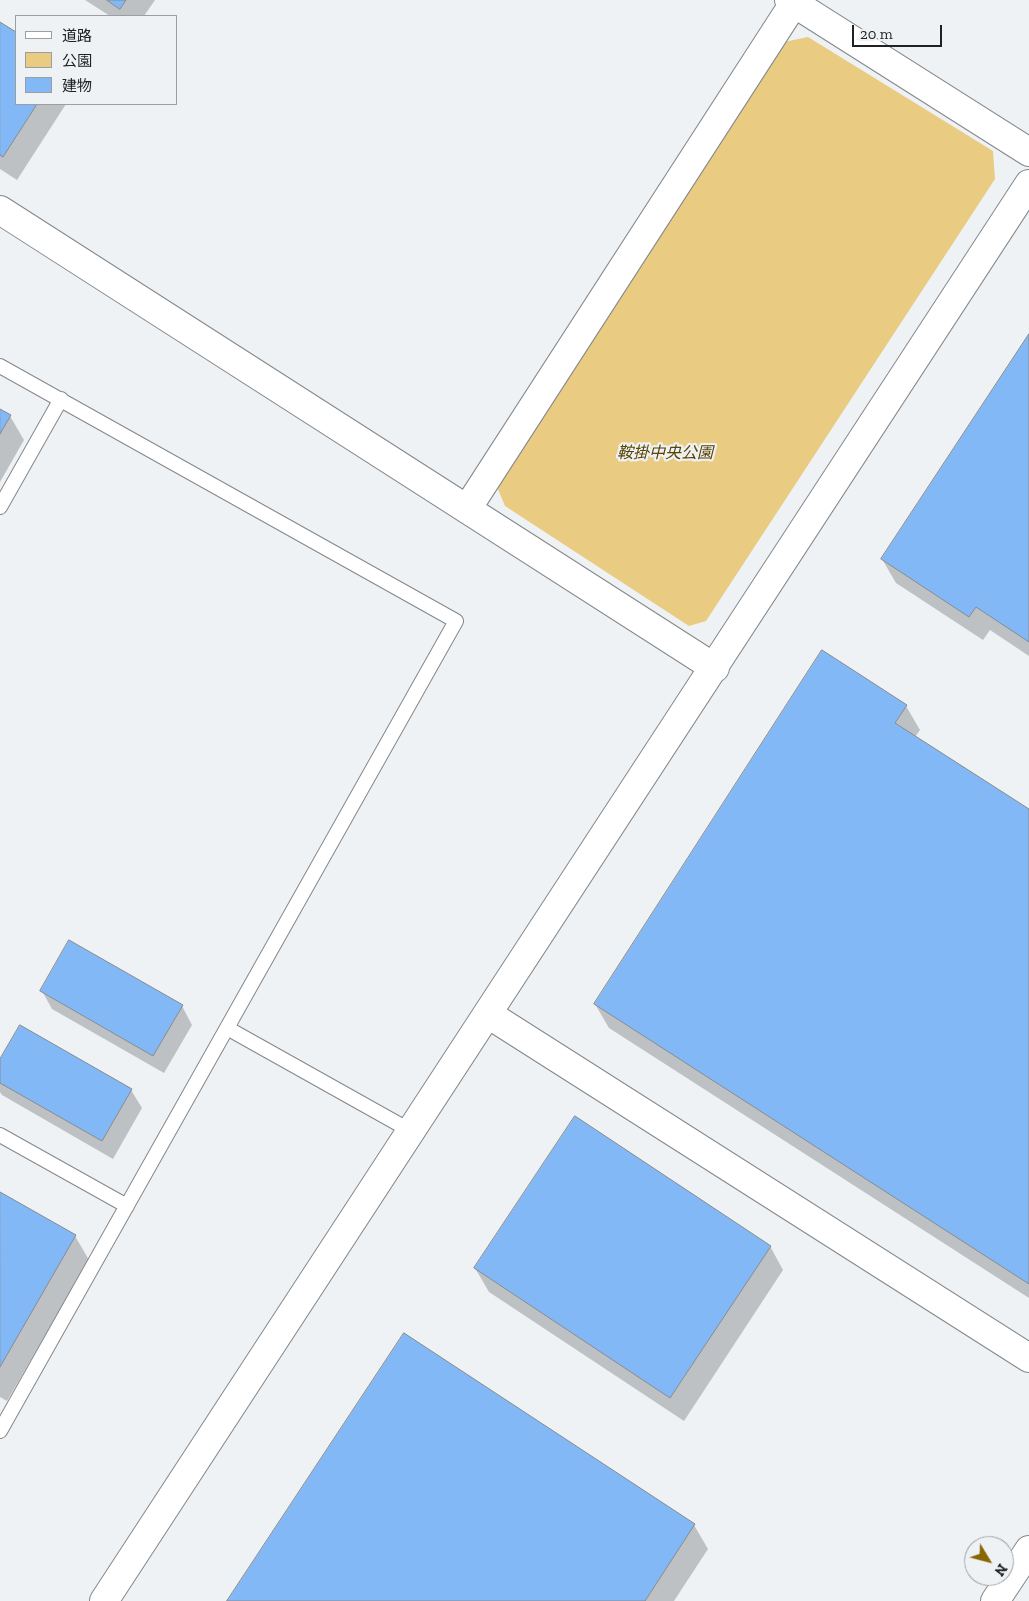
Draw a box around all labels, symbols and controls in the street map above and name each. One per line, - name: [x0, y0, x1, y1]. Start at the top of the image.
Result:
- legend: [15, 15, 178, 105]
- scale bar: [854, 15, 944, 47]
- text: 20 m: [860, 25, 893, 43]
- text: 道路: [62, 27, 92, 45]
- text: 公園: [62, 52, 92, 70]
- text: 建物: [62, 77, 92, 95]
- park label: 鞍掛中央公園: [617, 443, 713, 463]
- north arrow: [964, 1536, 1014, 1586]
- text: N: [991, 1560, 1011, 1579]

